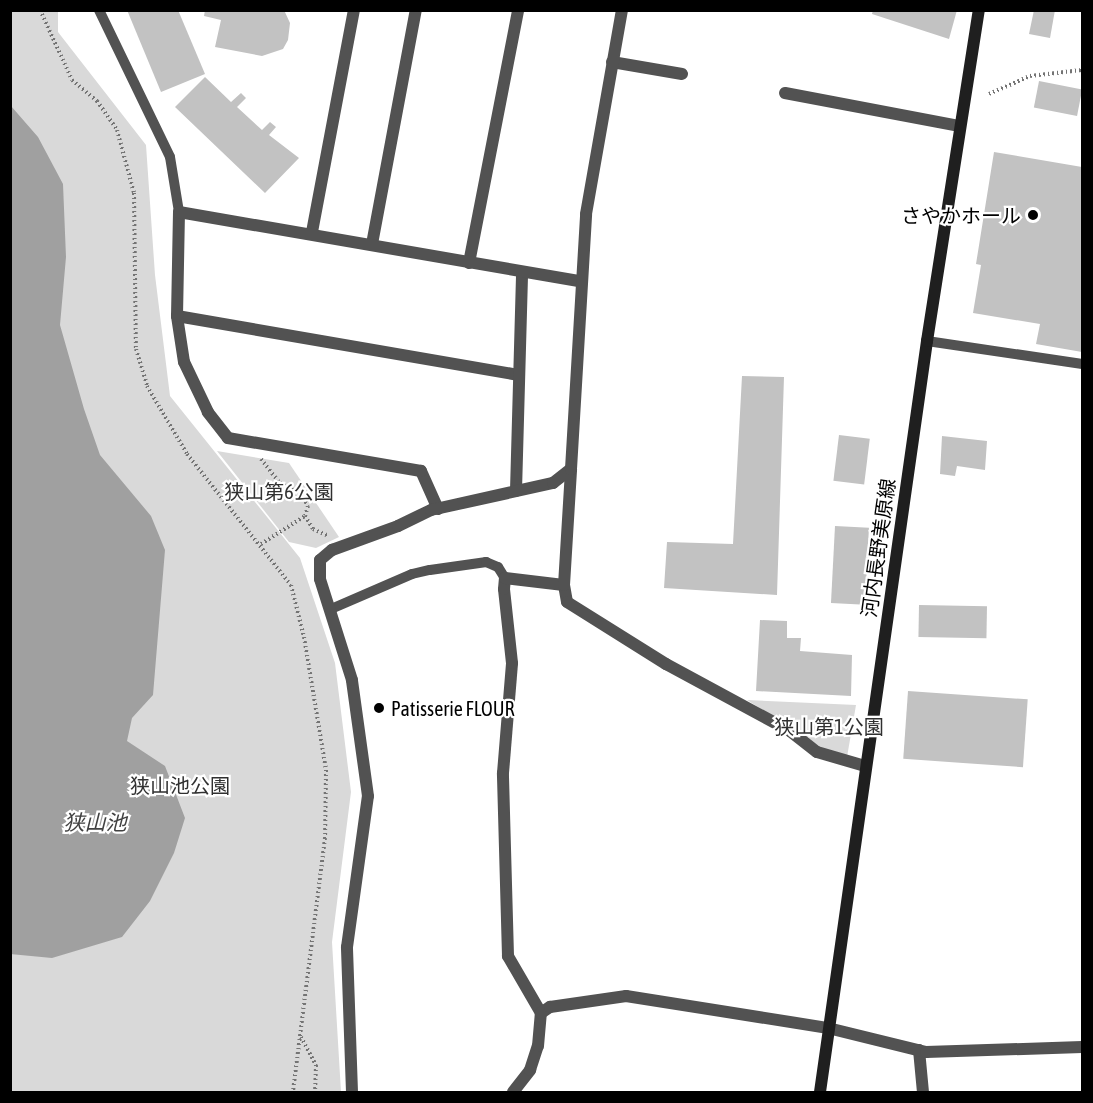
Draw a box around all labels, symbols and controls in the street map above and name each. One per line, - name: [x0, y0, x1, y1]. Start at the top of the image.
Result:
- place label: さやかホール: [901, 203, 1021, 227]
- marker: さやかホール: [1026, 208, 1040, 222]
- street label: 河内長野美原線: [856, 477, 900, 619]
- park label: 狭山第6公園: [224, 479, 334, 503]
- place label: Patisserie FLOUR: [391, 696, 514, 720]
- marker: Patisserie FLOUR: [372, 701, 386, 715]
- park label: 狭山第1公園: [774, 714, 884, 738]
- park label: 狭山池公園: [130, 773, 230, 797]
- water label: 狭山池: [64, 809, 126, 835]

